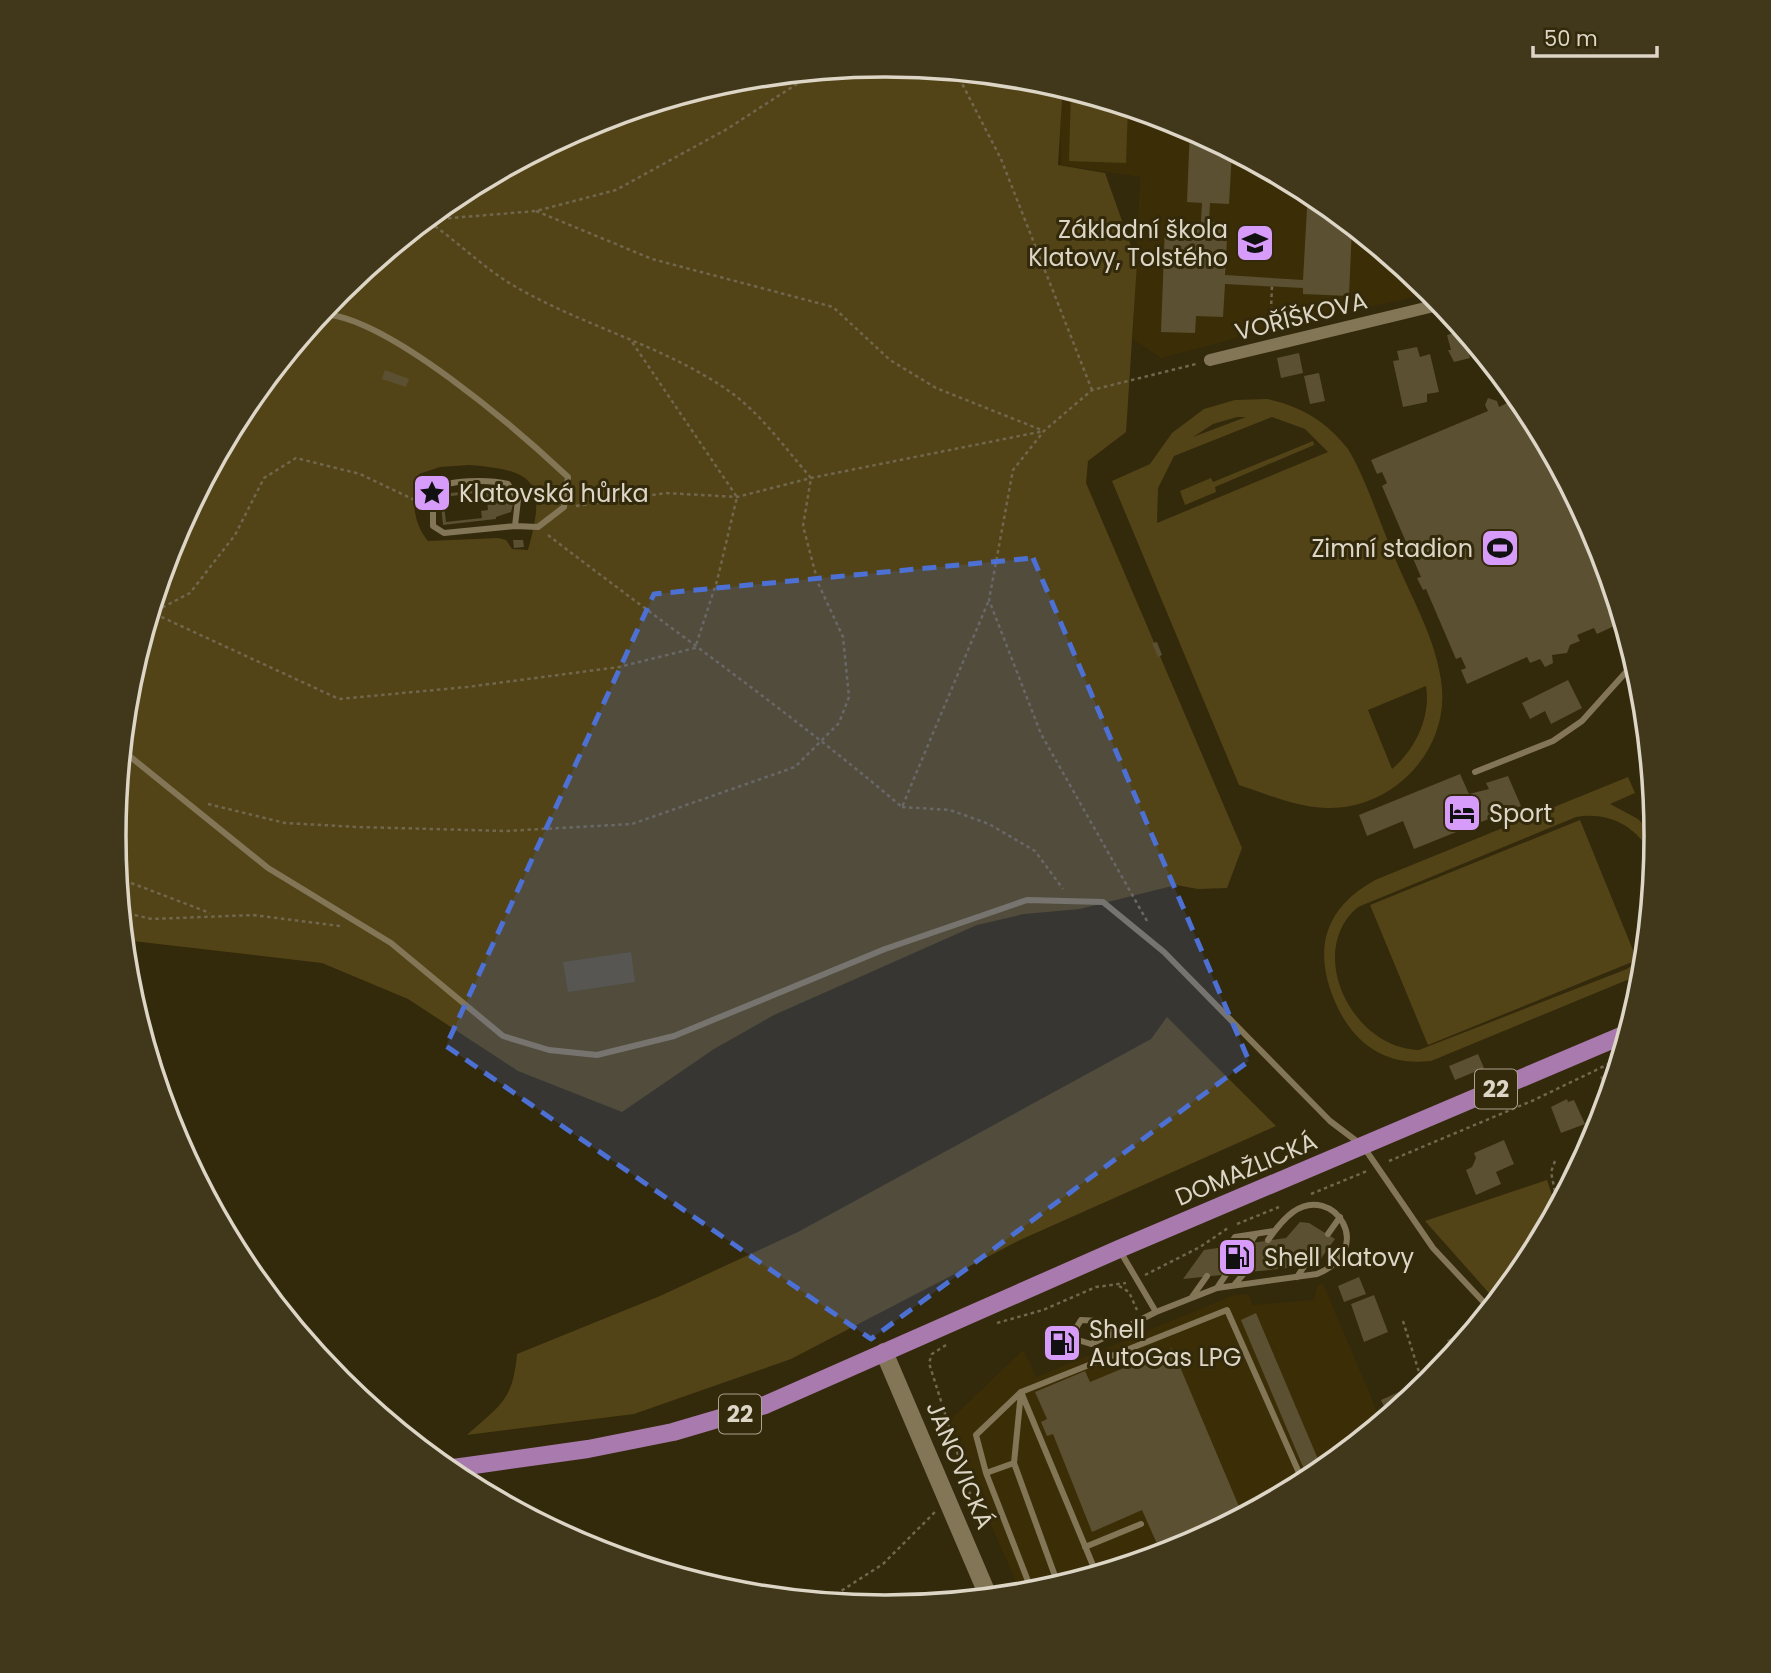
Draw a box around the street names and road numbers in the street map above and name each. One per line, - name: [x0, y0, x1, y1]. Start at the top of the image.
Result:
- street label: VOŘÍŠKOVA: [1231, 284, 1371, 348]
- road number: 22: [1475, 1070, 1517, 1108]
- street label: DOMAŽLICKÁ: [1170, 1124, 1322, 1214]
- road number: 22: [719, 1394, 761, 1434]
- street label: JANOVICKÁ: [918, 1396, 1002, 1534]

